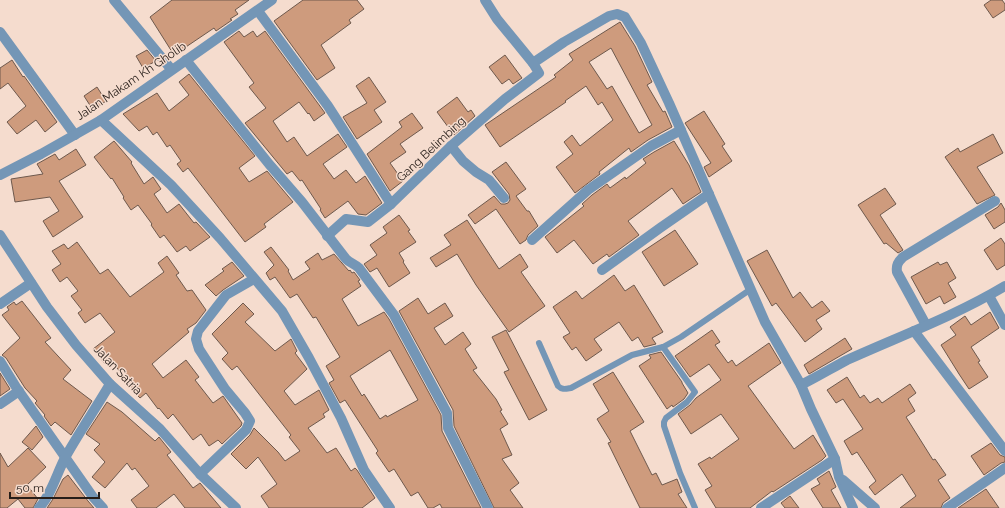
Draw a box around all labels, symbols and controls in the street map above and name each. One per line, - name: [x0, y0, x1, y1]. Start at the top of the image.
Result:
- street label: Jalan Makam Kh Gholib: [73, 39, 189, 123]
- street label: Gang Belimbing: [394, 114, 468, 184]
- street label: Jalan Satria: [91, 342, 145, 398]
- scale bar: [10, 474, 99, 500]
- text: 50 m: [16, 481, 44, 495]

